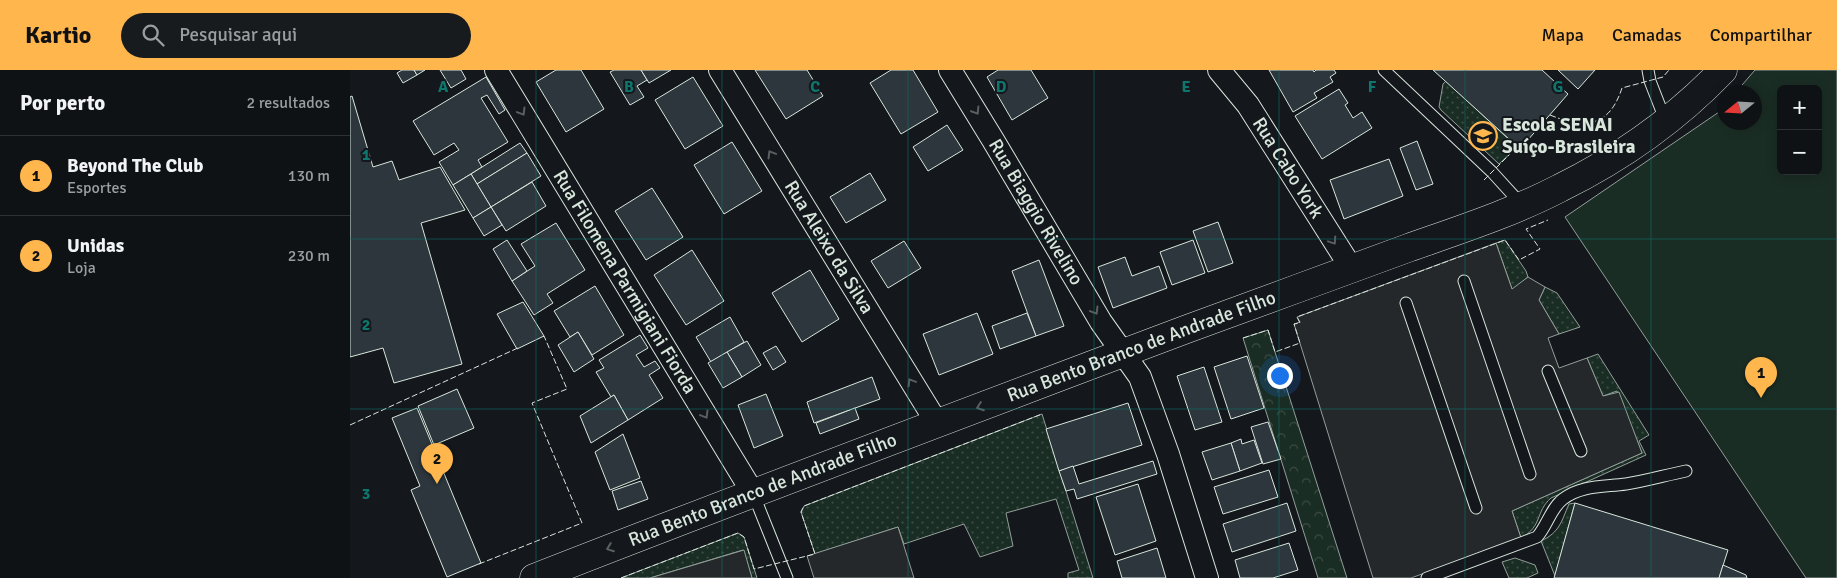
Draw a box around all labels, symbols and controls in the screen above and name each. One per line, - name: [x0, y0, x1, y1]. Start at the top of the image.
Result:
- search box: [121, 13, 471, 58]
- text: Kartio: [25, 20, 91, 50]
- icon: search: [139, 21, 167, 49]
- text: Pesquisar aqui: [179, 23, 297, 47]
- text: Mapa: [1542, 24, 1584, 46]
- text: Camadas: [1612, 24, 1682, 46]
- text: Compartilhar: [1710, 24, 1812, 46]
- text: A: [438, 77, 449, 97]
- text: B: [624, 77, 634, 97]
- text: C: [810, 77, 820, 97]
- text: D: [996, 77, 1007, 97]
- text: E: [1181, 77, 1191, 97]
- text: F: [1368, 77, 1377, 97]
- text: G: [1553, 77, 1563, 97]
- north arrow: [1717, 85, 1762, 130]
- map controls: [1777, 85, 1822, 175]
- button: +: [1777, 85, 1822, 130]
- text: Por perto: [20, 90, 105, 116]
- text: 2 resultados: [247, 93, 330, 113]
- one-way arrow: [515, 106, 525, 115]
- one-way arrow: [969, 106, 979, 115]
- street label: Rua Cabo York: [1247, 113, 1329, 223]
- place label: Escola SENAI Suíço-Brasileira: [1502, 113, 1636, 159]
- school or university icon: Escola SENAI Suíço-Brasileira: [1468, 121, 1498, 151]
- button: −: [1777, 130, 1822, 175]
- street label: Rua Biaggio Rivelino: [983, 135, 1089, 290]
- text: 1: [362, 145, 371, 165]
- one-way arrow: [768, 150, 778, 159]
- text: Beyond The Club: [67, 154, 203, 178]
- text: 1: [32, 166, 40, 186]
- text: 130 m: [288, 166, 330, 186]
- street label: Rua Filomena Parmigiani Fiorda: [548, 166, 702, 398]
- street label: Rua Aleixo da Silva: [779, 176, 879, 318]
- text: Esportes: [67, 178, 127, 198]
- text: Unidas: [67, 234, 124, 258]
- one-way arrow: [1327, 235, 1336, 245]
- text: 2: [32, 246, 40, 266]
- text: 230 m: [288, 246, 330, 266]
- text: Loja: [67, 258, 96, 278]
- street label: Rua Bento Branco de Andrade Filho: [1004, 285, 1279, 408]
- one-way arrow: [1088, 306, 1098, 315]
- text: 2: [362, 315, 370, 335]
- pin: 1: [1745, 357, 1777, 398]
- your location: [1267, 363, 1293, 389]
- one-way arrow: [908, 378, 918, 387]
- one-way arrow: [977, 401, 985, 411]
- one-way arrow: [699, 410, 709, 419]
- street label: Rua Bento Branco de Andrade Filho: [625, 428, 900, 552]
- pin: 2: [421, 443, 453, 484]
- text: 3: [362, 484, 370, 504]
- one-way arrow: [606, 542, 614, 552]

